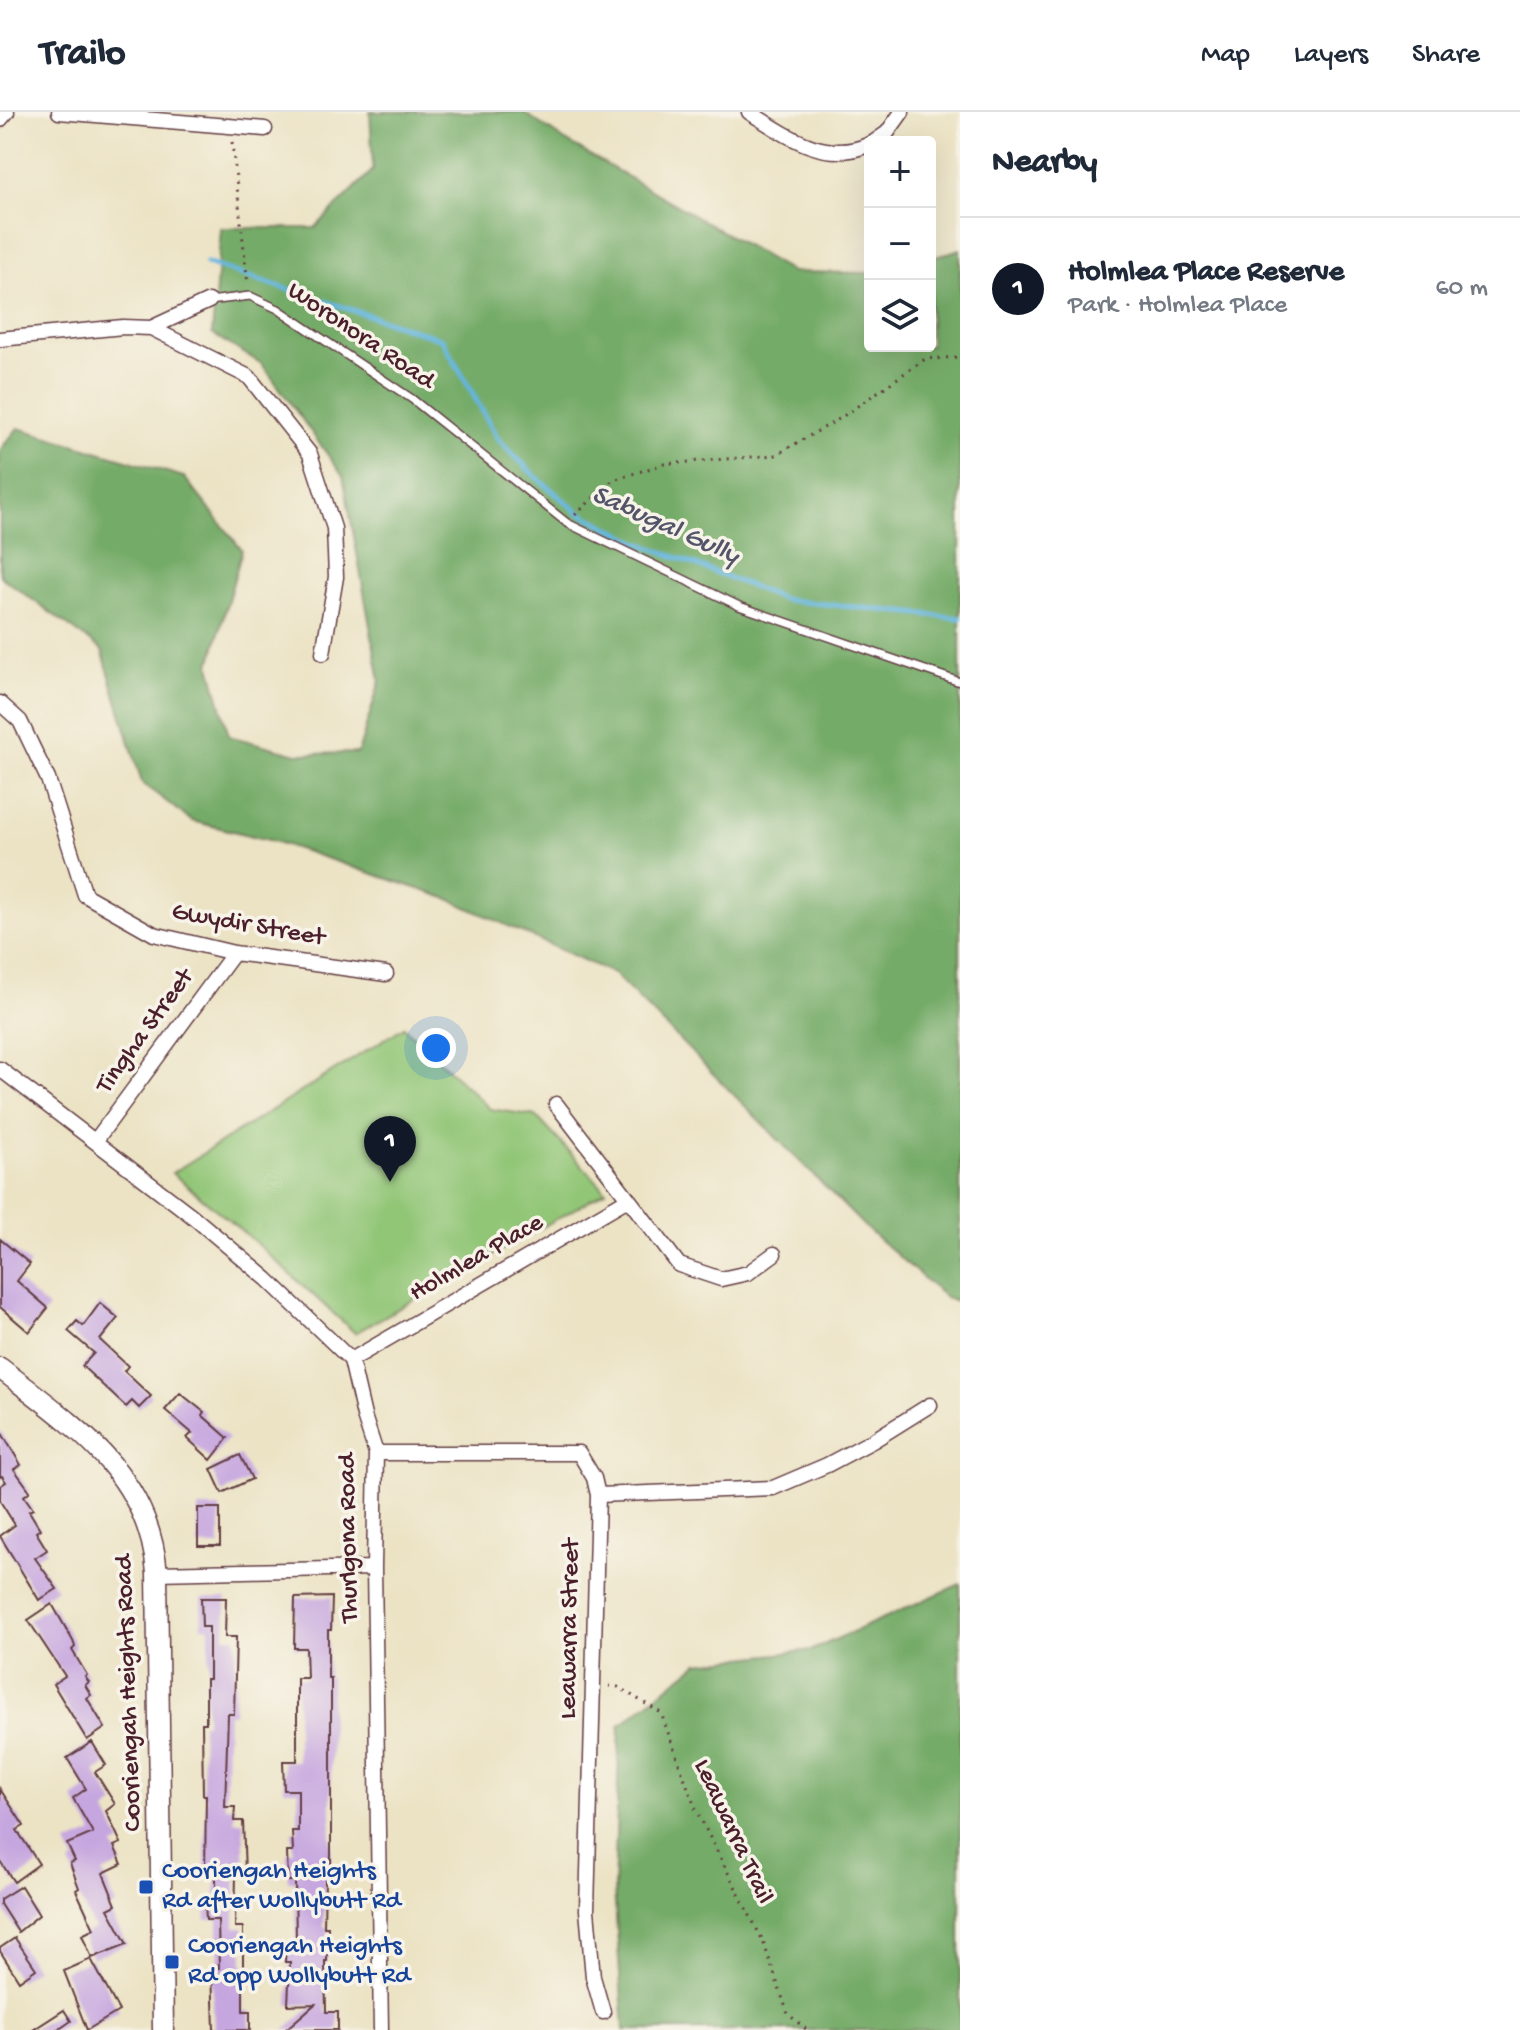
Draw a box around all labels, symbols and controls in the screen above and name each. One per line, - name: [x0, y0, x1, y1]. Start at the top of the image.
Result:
- text: Trailo: [40, 33, 126, 77]
- text: Map: [1201, 39, 1250, 72]
- text: Layers: [1294, 39, 1368, 72]
- text: Share: [1412, 39, 1480, 72]
- map controls: [864, 136, 936, 352]
- button: +: [864, 136, 936, 208]
- text: Nearby: [992, 144, 1097, 184]
- button: −: [864, 208, 936, 280]
- text: Holmlea Place Reserve: [1068, 256, 1344, 291]
- text: 1: [1013, 274, 1023, 305]
- text: 60 m: [1435, 274, 1488, 305]
- street label: Woronora Road: [281, 276, 441, 399]
- button: layers: [864, 280, 936, 352]
- text: Park · Holmlea Place: [1068, 291, 1287, 322]
- water label: Sabugal Gully: [586, 479, 746, 574]
- street label: Gwydir Street: [169, 897, 329, 955]
- street label: Tingha Street: [89, 962, 203, 1102]
- your location: [416, 1028, 456, 1068]
- pin: 1: [364, 1116, 416, 1182]
- street label: Holmlea Place: [405, 1208, 550, 1310]
- street label: Thurlgona Road: [333, 1451, 367, 1625]
- street label: Leawarra Street: [554, 1536, 588, 1719]
- street label: Cooriengah Heights Road: [110, 1552, 150, 1832]
- street label: Leawarra Trail: [685, 1755, 779, 1909]
- place label: Cooriengah Heights Rd after Wollybutt Rd: [162, 1857, 403, 1918]
- marker: Cooriengah Heights Rd after Wollybutt Rd: [137, 1878, 155, 1896]
- place label: Cooriengah Heights Rd opp Wollybutt Rd: [188, 1932, 412, 1993]
- marker: Cooriengah Heights Rd opp Wollybutt Rd: [163, 1953, 181, 1971]

